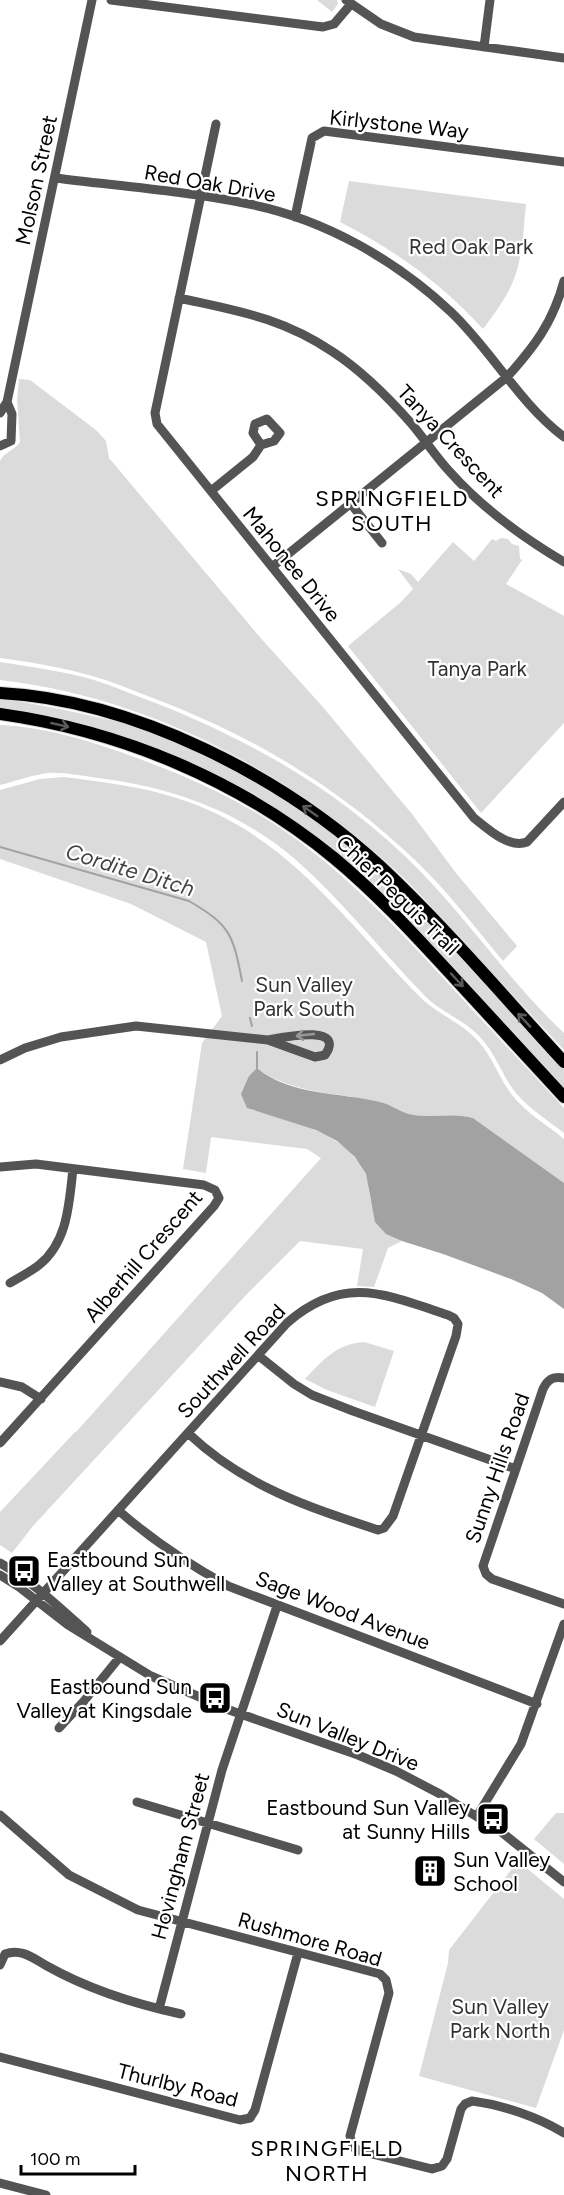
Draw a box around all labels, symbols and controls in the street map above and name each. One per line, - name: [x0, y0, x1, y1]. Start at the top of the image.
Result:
- street label: Kirlystone Way: [328, 104, 470, 144]
- street label: Molson Street: [10, 113, 62, 247]
- street label: Red Oak Drive: [142, 159, 278, 207]
- park label: Red Oak Park: [409, 234, 534, 259]
- street label: Tanya Crescent: [392, 379, 510, 503]
- district label: SPRINGFIELD SOUTH: [315, 485, 469, 537]
- street label: Mahonee Drive: [238, 501, 346, 627]
- park label: Tanya Park: [427, 656, 527, 681]
- one-way arrow: [49, 720, 69, 731]
- one-way arrow: [302, 805, 319, 817]
- street label: Chief Peguis Trail: [331, 830, 465, 960]
- water label: Cordite Ditch: [62, 838, 198, 902]
- park label: Sun Valley Park South: [253, 972, 355, 1021]
- one-way arrow: [450, 973, 464, 988]
- one-way arrow: [517, 1012, 531, 1027]
- one-way arrow: [295, 1030, 315, 1041]
- street label: Alberhill Crescent: [79, 1185, 207, 1327]
- street label: Southwell Road: [172, 1299, 290, 1423]
- street label: Sunny Hills Road: [460, 1390, 534, 1546]
- place label: Eastbound Sun Valley at Southwell: [47, 1547, 225, 1596]
- bus stop icon: Eastbound Sun Valley at Southwell: [6, 1553, 42, 1589]
- street label: Sage Wood Avenue: [252, 1565, 434, 1655]
- place label: Eastbound Sun Valley at Kingsdale: [16, 1674, 192, 1723]
- bus stop icon: Eastbound Sun Valley at Kingsdale: [197, 1680, 233, 1716]
- street label: Sun Valley Drive: [273, 1696, 423, 1776]
- street label: Hovingham Street: [146, 1770, 214, 1942]
- place label: Eastbound Sun Valley at Sunny Hills: [266, 1795, 470, 1844]
- bus stop icon: Eastbound Sun Valley at Sunny Hills: [475, 1801, 511, 1837]
- place label: Sun Valley School: [453, 1847, 550, 1896]
- building icon: Sun Valley School: [412, 1853, 448, 1889]
- street label: Rushmore Road: [235, 1907, 385, 1971]
- park label: Sun Valley Park North: [450, 1994, 550, 2043]
- street label: Thurlby Road: [115, 2058, 241, 2112]
- district label: SPRINGFIELD NORTH: [250, 2135, 404, 2187]
- scale bar: [21, 2138, 135, 2176]
- text: 100 m: [30, 2148, 80, 2170]

